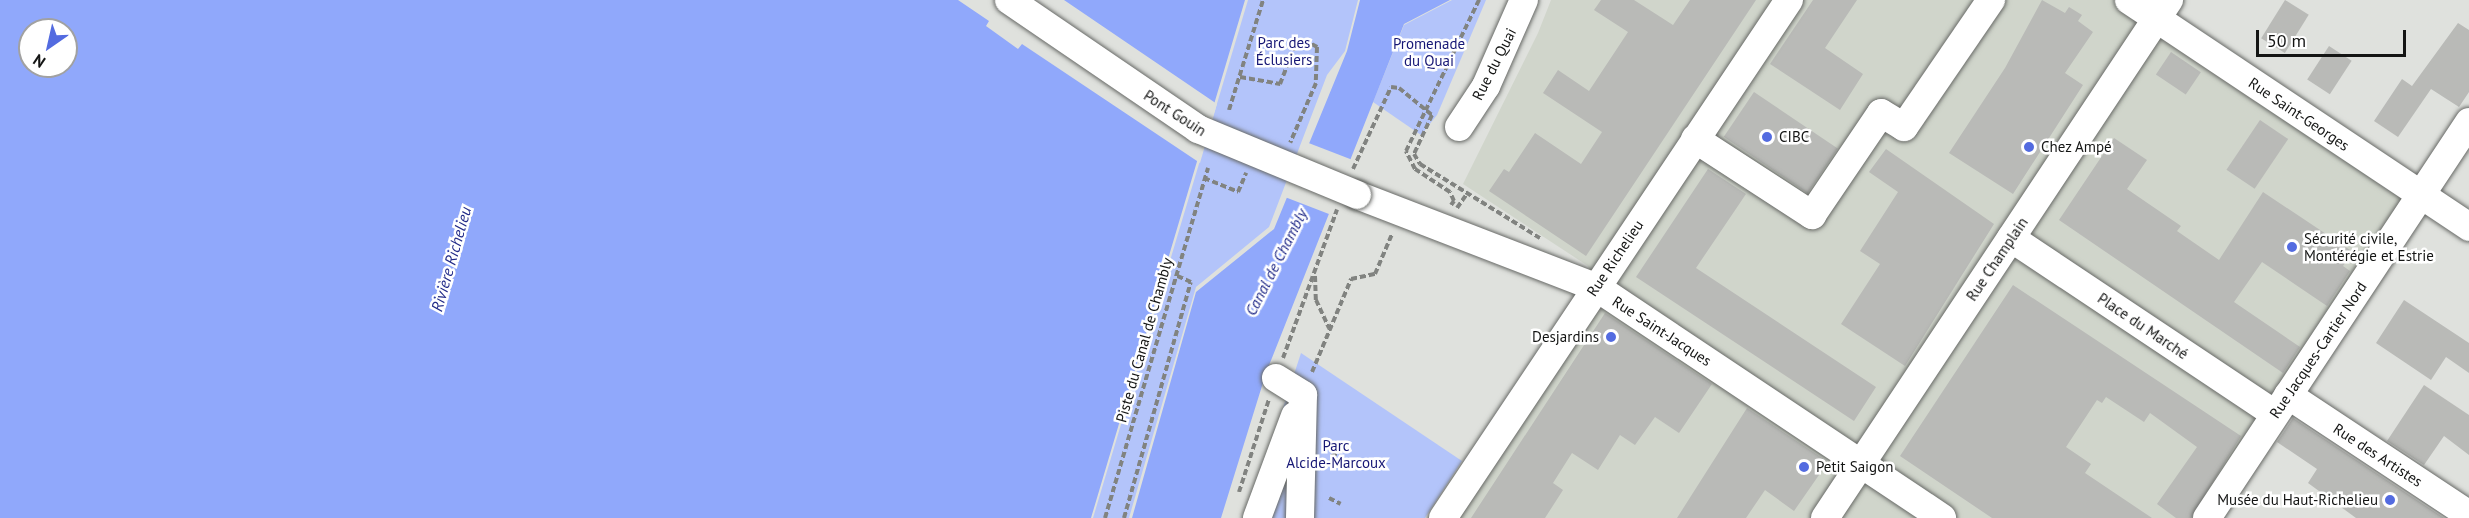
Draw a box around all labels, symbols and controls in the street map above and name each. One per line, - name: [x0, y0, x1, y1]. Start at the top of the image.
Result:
- north arrow: [18, 18, 78, 78]
- scale bar: [2259, 18, 2409, 56]
- street label: Rue du Quai: [1468, 25, 1520, 103]
- text: 50 m: [2267, 29, 2306, 52]
- park label: Parc des Éclusiers: [1256, 33, 1312, 68]
- park label: Promenade du Quai: [1393, 34, 1465, 69]
- text: N: [29, 50, 49, 72]
- street label: Rue Saint-Georges: [2245, 74, 2353, 154]
- street label: Pont Gouin: [1140, 86, 1210, 140]
- place label: CIBC: [1779, 128, 1809, 146]
- marker: CIBC: [1760, 130, 1774, 144]
- place label: Chez Ampé: [2041, 138, 2113, 156]
- marker: Chez Ampé: [2022, 140, 2036, 154]
- water label: Rivière Richelieu: [427, 204, 475, 314]
- water label: Canal de Chambly: [1241, 205, 1311, 319]
- street label: Rue Champlain: [1962, 214, 2032, 304]
- street label: Rue Richelieu: [1583, 216, 1647, 300]
- place label: Sécurité civile, Montérégie et Estrie: [2304, 229, 2434, 264]
- marker: Sécurité civile, Montérégie et Estrie: [2285, 240, 2299, 254]
- street label: Piste du Canal de Chambly: [1112, 255, 1176, 425]
- street label: Rue Jacques-Cartier Nord: [2266, 278, 2370, 422]
- street label: Place du Marché: [2094, 289, 2192, 363]
- street label: Rue Saint-Jacques: [1609, 292, 1715, 370]
- place label: Desjardins: [1532, 328, 1599, 346]
- marker: Desjardins: [1604, 330, 1618, 344]
- street label: Rue des Artistes: [2330, 419, 2426, 491]
- park label: Parc Alcide-Marcoux: [1286, 436, 1386, 471]
- place label: Petit Saigon: [1816, 458, 1893, 476]
- marker: Petit Saigon: [1797, 460, 1811, 474]
- place label: Musée du Haut-Richelieu: [2217, 491, 2378, 509]
- marker: Musée du Haut-Richelieu: [2383, 493, 2397, 507]

